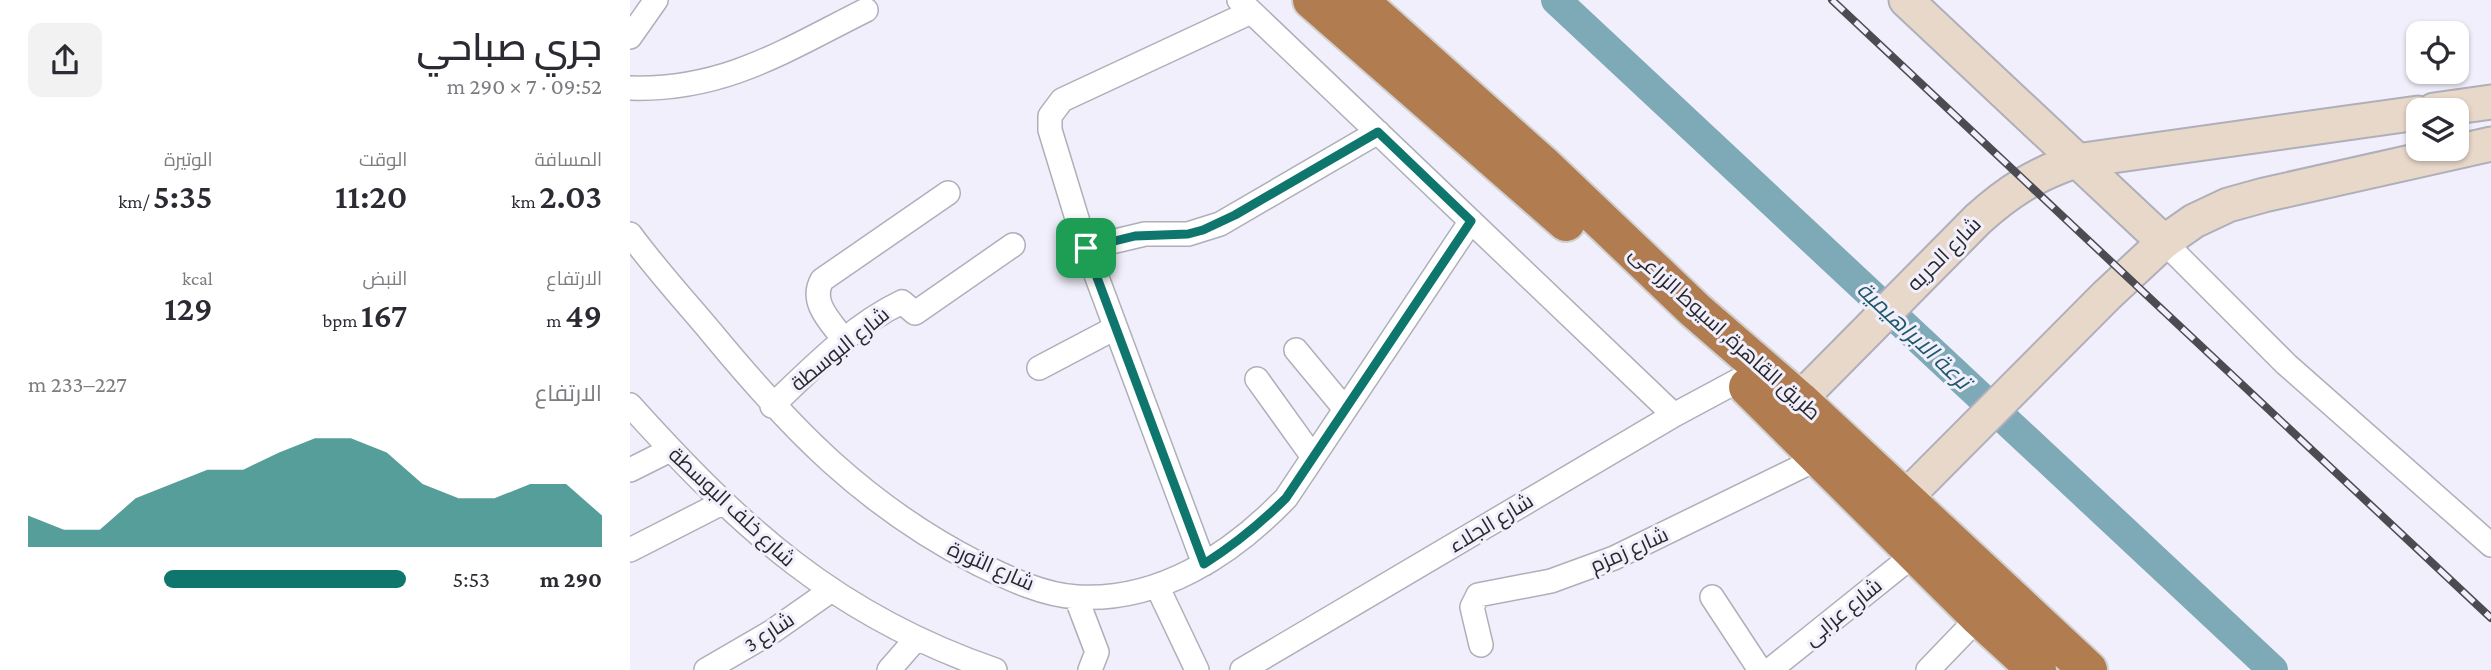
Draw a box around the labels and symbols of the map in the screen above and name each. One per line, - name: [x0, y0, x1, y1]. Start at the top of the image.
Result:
- street label: شارع الحريه: [1902, 212, 1987, 297]
- pin: [1056, 218, 1116, 278]
- street label: طريق القاهرة, اسيوط الزراعى: [1624, 241, 1825, 426]
- water label: ترعة الابراهيمية: [1851, 276, 1979, 397]
- street label: شارع البوسطة: [786, 302, 895, 398]
- street label: شارع خلف البوسطة: [663, 442, 800, 573]
- street label: شارع الجلاء: [1444, 488, 1539, 559]
- street label: شارع زمزم: [1586, 522, 1673, 580]
- street label: شارع الثورة: [943, 536, 1038, 598]
- street label: شارع عرابى: [1799, 573, 1888, 652]
- street label: شارع 3: [740, 607, 800, 659]

